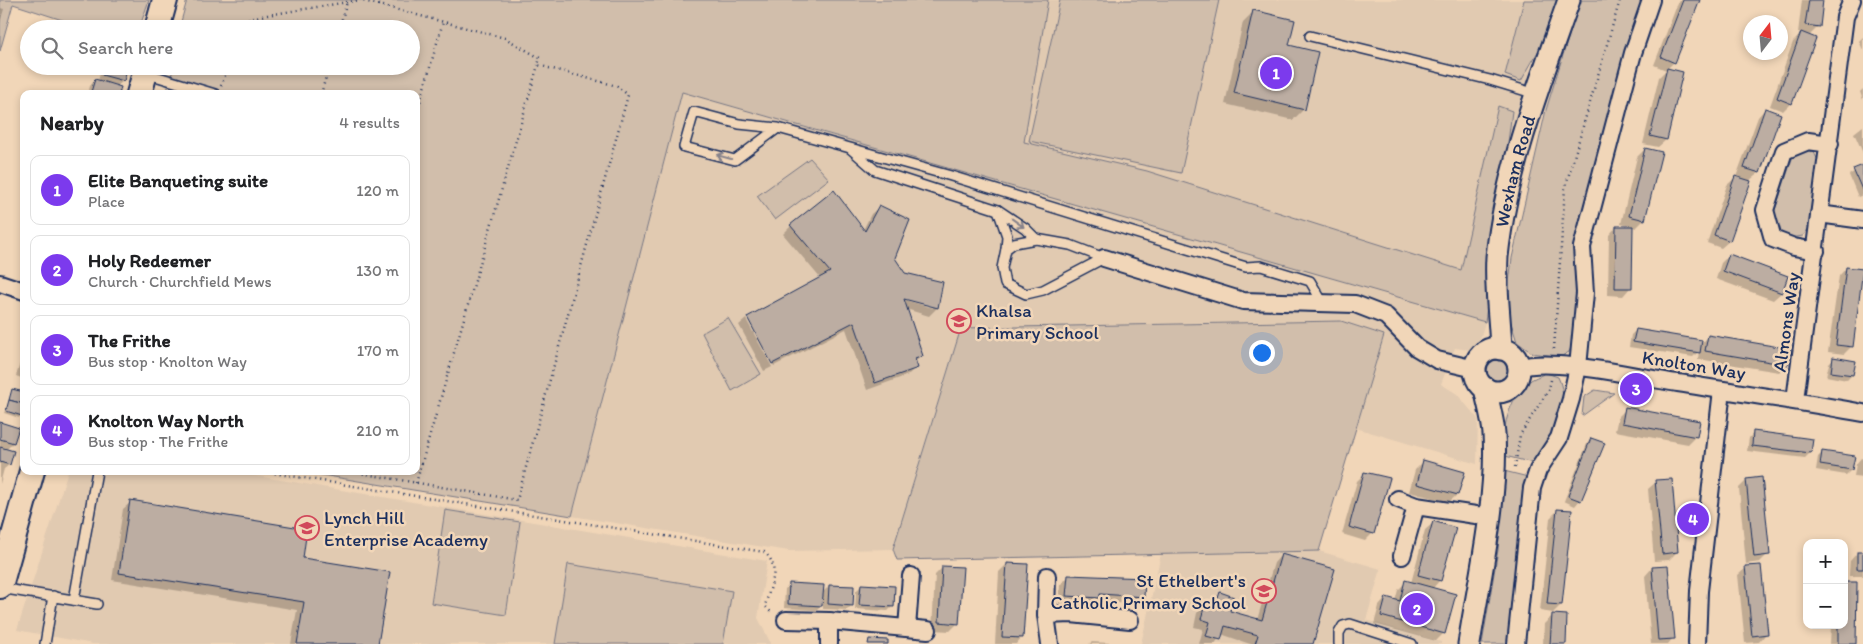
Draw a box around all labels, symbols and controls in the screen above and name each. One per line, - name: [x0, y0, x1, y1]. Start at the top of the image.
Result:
- north arrow: [1743, 15, 1788, 60]
- search box: [20, 20, 420, 75]
- icon: search: [38, 34, 66, 62]
- text: Search here: [78, 36, 173, 59]
- pin: 1: [1260, 54, 1292, 92]
- text: Nearby: [40, 110, 104, 135]
- street label: Wexham Road: [1490, 112, 1540, 229]
- text: 4 results: [339, 113, 400, 132]
- one-way arrow: [716, 152, 732, 162]
- text: Elite Banqueting suite: [88, 169, 268, 192]
- text: 1: [53, 181, 61, 200]
- text: 120 m: [356, 181, 399, 200]
- text: Place: [88, 192, 125, 211]
- one-way arrow: [1011, 217, 1024, 228]
- text: Holy Redeemer: [88, 249, 211, 272]
- text: 2: [53, 261, 61, 280]
- text: 130 m: [356, 261, 399, 280]
- street label: Almons Way: [1768, 271, 1804, 373]
- text: Church · Churchfield Mews: [88, 272, 272, 291]
- place label: Khalsa Primary School: [976, 299, 1099, 344]
- school or university icon: Khalsa Primary School: [946, 308, 972, 334]
- text: The Frithe: [88, 329, 171, 352]
- your location: [1249, 340, 1275, 366]
- text: 3: [53, 341, 61, 360]
- text: 170 m: [357, 341, 399, 360]
- street label: Knolton Way: [1641, 345, 1748, 385]
- text: Bus stop · Knolton Way: [88, 352, 247, 371]
- pin: 3: [1620, 370, 1652, 408]
- text: Knolton Way North: [88, 409, 244, 432]
- text: 4: [52, 421, 62, 440]
- text: 210 m: [356, 421, 399, 440]
- text: Bus stop · The Frithe: [88, 432, 228, 451]
- pin: 4: [1677, 500, 1709, 538]
- place label: Lynch Hill Enterprise Academy: [324, 506, 488, 551]
- school or university icon: Lynch Hill Enterprise Academy: [294, 515, 320, 541]
- map controls: [1803, 539, 1848, 629]
- button: +: [1803, 539, 1848, 584]
- place label: St Ethelbert's Catholic Primary School: [1051, 569, 1247, 614]
- school or university icon: St Ethelbert's Catholic Primary School: [1251, 578, 1277, 604]
- button: −: [1803, 584, 1848, 629]
- pin: 2: [1401, 590, 1433, 628]

